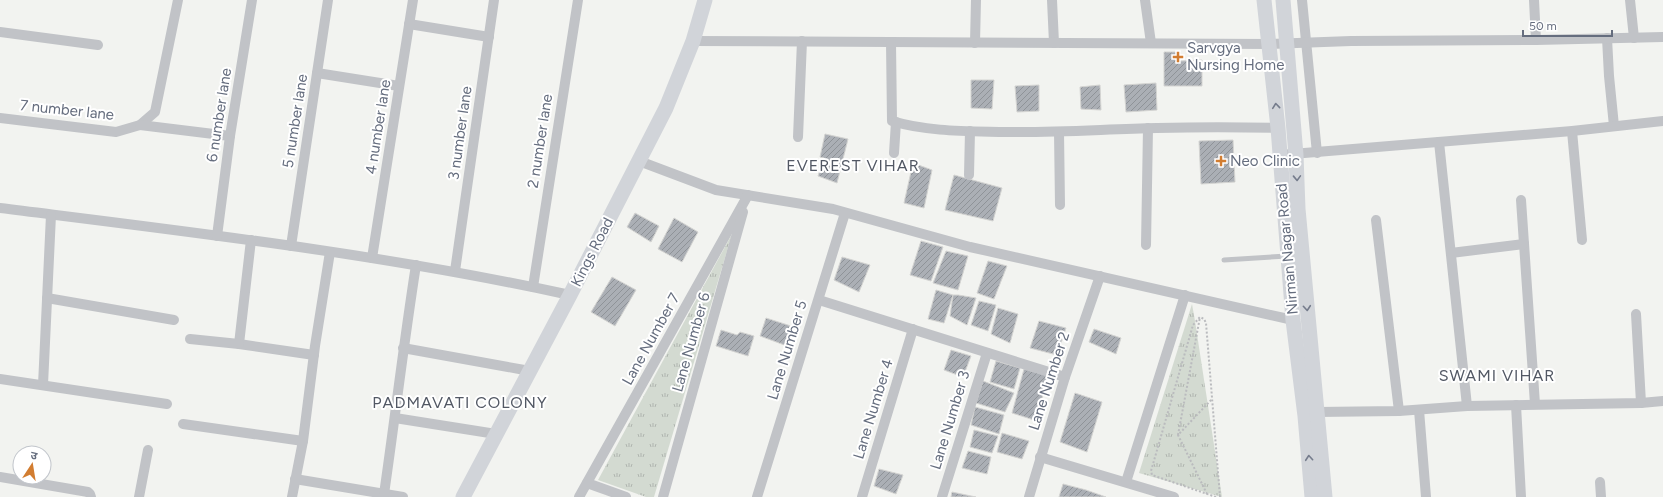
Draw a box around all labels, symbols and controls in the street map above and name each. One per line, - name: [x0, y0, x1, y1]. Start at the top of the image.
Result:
- scale bar: [1523, 12, 1612, 38]
- text: 50 m: [1529, 19, 1557, 33]
- place label: Sarvgya Nursing Home: [1187, 39, 1284, 74]
- marker: Sarvgya Nursing Home: [1172, 51, 1184, 63]
- street label: 6 number lane: [203, 67, 235, 163]
- street label: 5 number lane: [279, 73, 311, 169]
- street label: 4 number lane: [362, 78, 394, 176]
- street label: 3 number lane: [445, 85, 475, 181]
- street label: 2 number lane: [524, 93, 556, 189]
- street label: 7 number lane: [19, 96, 115, 124]
- one-way arrow: [1272, 103, 1281, 109]
- place label: Neo Clinic: [1230, 152, 1300, 170]
- marker: Neo Clinic: [1215, 155, 1227, 167]
- district label: EVEREST VIHAR: [786, 156, 920, 175]
- one-way arrow: [1292, 175, 1301, 181]
- street label: Nirman Nagar Road: [1272, 183, 1302, 315]
- street label: Kings Road: [567, 214, 617, 290]
- street label: Lane Number 7: [618, 290, 684, 388]
- street label: Lane Number 6: [668, 290, 714, 394]
- street label: Lane Number 5: [763, 298, 811, 402]
- one-way arrow: [1302, 305, 1311, 311]
- street label: Lane Number 2: [1025, 329, 1073, 433]
- street label: Lane Number 4: [849, 357, 897, 461]
- district label: SWAMI VIHAR: [1439, 366, 1555, 385]
- street label: Lane Number 3: [926, 368, 974, 472]
- district label: PADMAVATI COLONY: [372, 393, 548, 412]
- north arrow: [12, 445, 52, 485]
- text: उ: [29, 449, 39, 463]
- one-way arrow: [1304, 455, 1313, 461]

